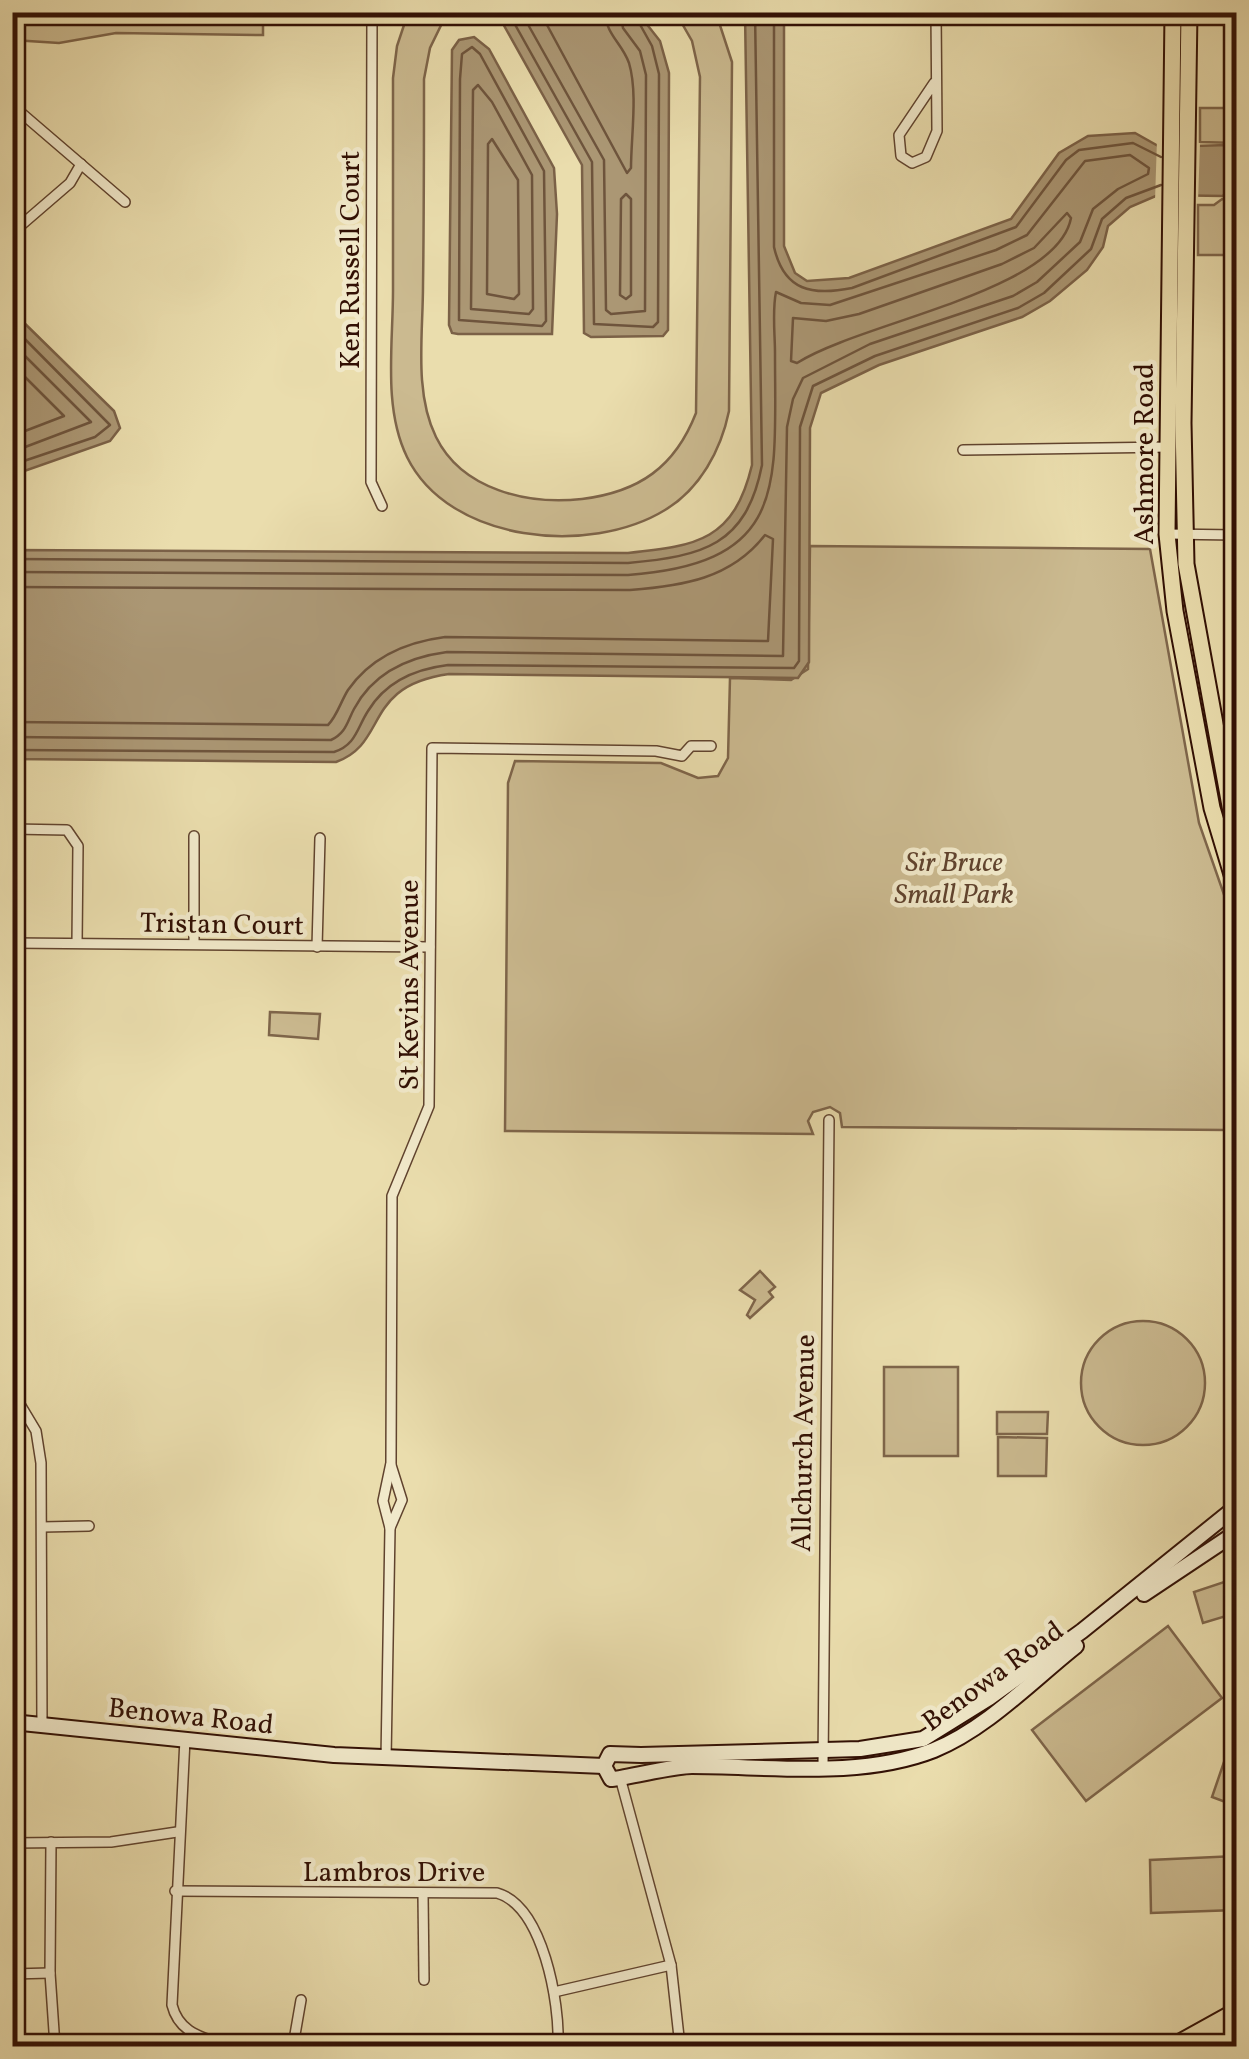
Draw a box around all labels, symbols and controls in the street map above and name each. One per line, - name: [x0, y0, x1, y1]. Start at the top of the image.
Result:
- street label: Ken Russell Court: [332, 151, 371, 369]
- street label: Ashmore Road: [1126, 363, 1165, 545]
- park label: Sir Bruce Small Park: [894, 844, 1014, 915]
- street label: St Kevins Avenue: [391, 880, 430, 1090]
- street label: Tristan Court: [140, 905, 304, 946]
- street label: Allchurch Avenue: [783, 1334, 826, 1552]
- street label: Benowa Road: [915, 1612, 1072, 1742]
- street label: Benowa Road: [106, 1689, 276, 1746]
- street label: Lambros Drive: [303, 1854, 485, 1893]

